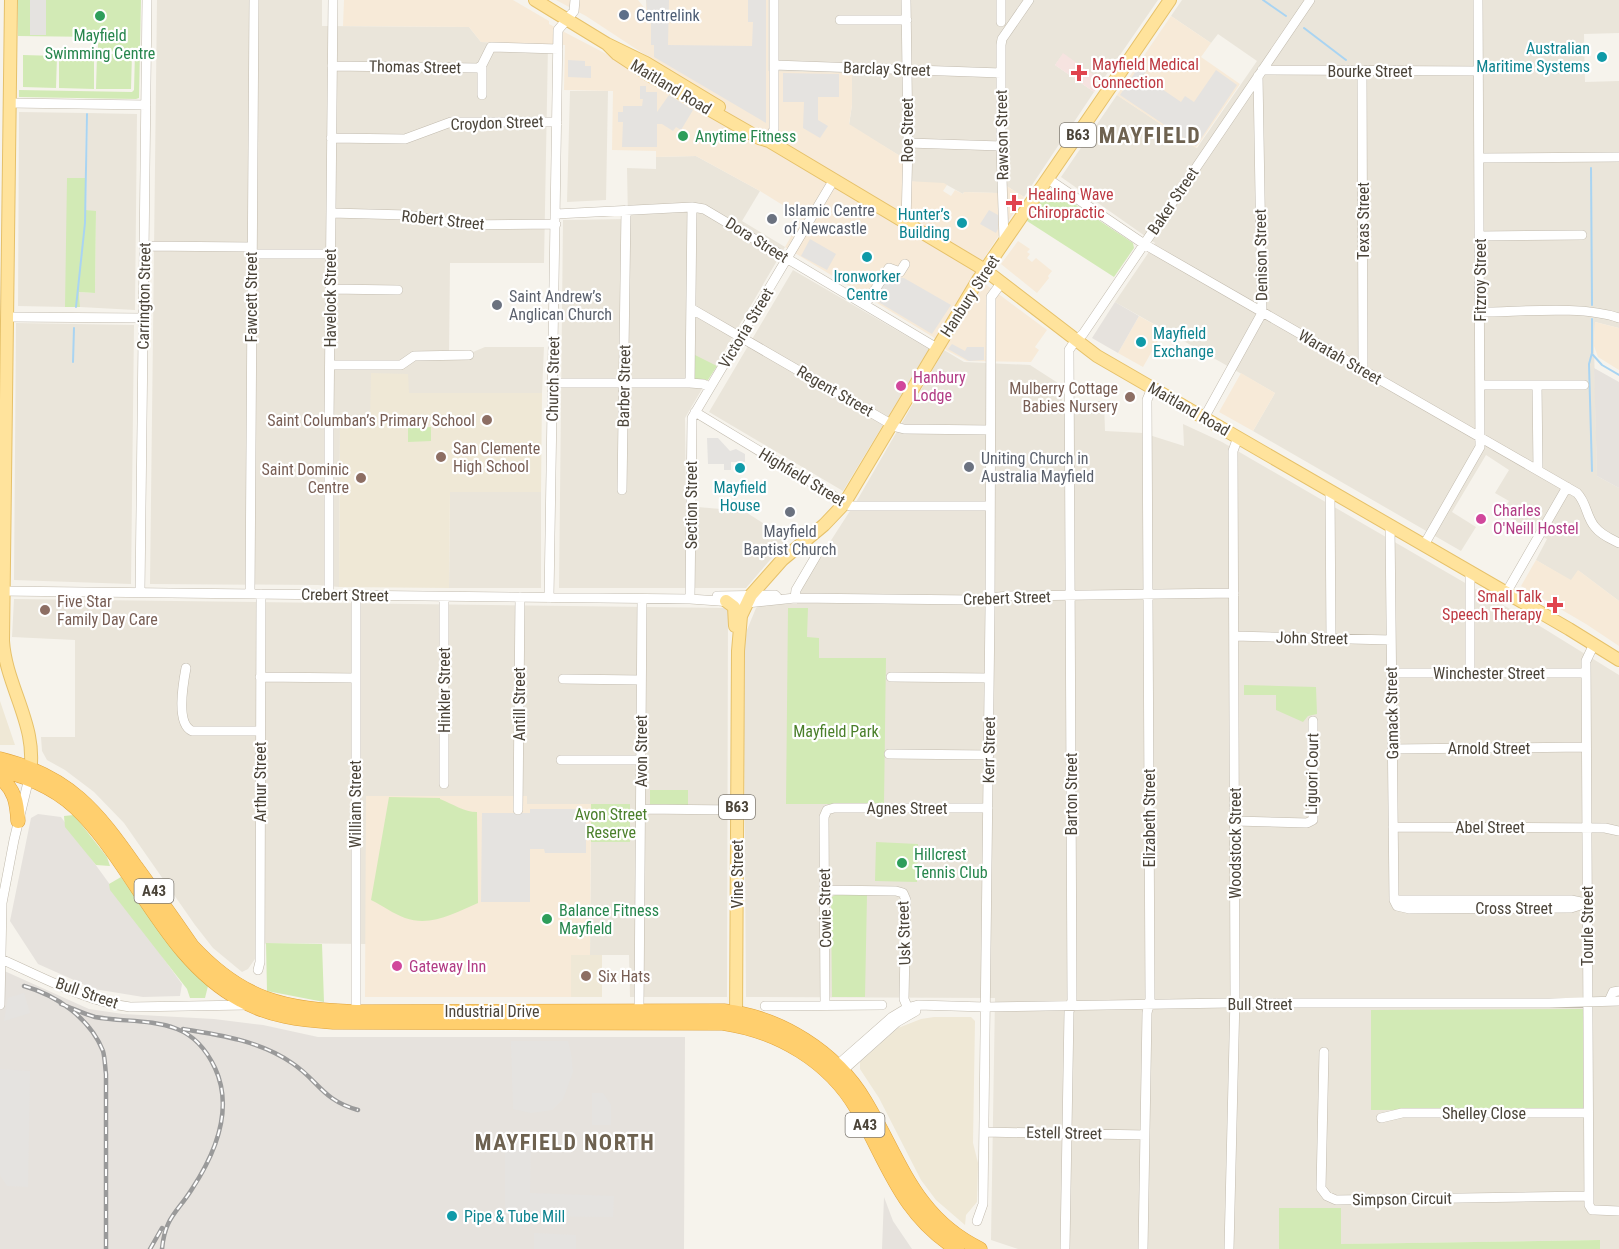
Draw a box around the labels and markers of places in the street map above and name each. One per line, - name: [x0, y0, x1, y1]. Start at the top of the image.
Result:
- place label: Centrelink: [636, 6, 700, 25]
- marker: Centrelink: [617, 8, 631, 22]
- marker: Mayfield Swimming Centre: [93, 9, 107, 23]
- place label: Mayfield Swimming Centre: [45, 26, 155, 63]
- place label: Australian Maritime Systems: [1476, 39, 1590, 76]
- marker: Australian Maritime Systems: [1595, 50, 1609, 64]
- place label: Mayfield Medical Connection: [1092, 55, 1199, 92]
- marker: Mayfield Medical Connection: [1070, 64, 1088, 82]
- place label: Anytime Fitness: [695, 127, 796, 146]
- marker: Anytime Fitness: [676, 129, 690, 143]
- place label: Healing Wave Chiropractic: [1028, 185, 1113, 222]
- marker: Healing Wave Chiropractic: [1005, 194, 1023, 212]
- place label: Islamic Centre of Newcastle: [784, 201, 875, 238]
- place label: Hunter’s Building: [898, 205, 950, 242]
- marker: Islamic Centre of Newcastle: [765, 212, 779, 226]
- marker: Hunter’s Building: [955, 216, 969, 230]
- marker: Ironworker Centre: [860, 250, 874, 264]
- place label: Ironworker Centre: [833, 267, 901, 304]
- place label: Saint Andrew’s Anglican Church: [509, 287, 612, 324]
- marker: Saint Andrew’s Anglican Church: [490, 298, 504, 312]
- place label: Mayfield Exchange: [1153, 324, 1214, 361]
- marker: Mayfield Exchange: [1134, 335, 1148, 349]
- place label: Hanbury Lodge: [913, 368, 966, 405]
- marker: Hanbury Lodge: [894, 379, 908, 393]
- place label: Mulberry Cottage Babies Nursery: [1009, 379, 1118, 416]
- marker: Mulberry Cottage Babies Nursery: [1123, 390, 1137, 404]
- place label: Saint Columban’s Primary School: [267, 411, 475, 430]
- marker: Saint Columban’s Primary School: [480, 413, 494, 427]
- place label: San Clemente High School: [453, 439, 540, 476]
- place label: Uniting Church in Australia Mayfield: [981, 449, 1094, 486]
- marker: San Clemente High School: [434, 450, 448, 464]
- place label: Saint Dominic Centre: [262, 460, 349, 497]
- marker: Uniting Church in Australia Mayfield: [962, 460, 976, 474]
- marker: Mayfield House: [733, 461, 747, 475]
- marker: Saint Dominic Centre: [354, 471, 368, 485]
- place label: Mayfield House: [713, 478, 767, 515]
- place label: Charles O'Neill Hostel: [1493, 501, 1579, 538]
- marker: Mayfield Baptist Church: [783, 505, 797, 519]
- marker: Charles O'Neill Hostel: [1474, 512, 1488, 526]
- place label: Mayfield Baptist Church: [744, 522, 836, 559]
- place label: Small Talk Speech Therapy: [1442, 587, 1543, 624]
- place label: Five Star Family Day Care: [57, 592, 158, 629]
- marker: Small Talk Speech Therapy: [1546, 596, 1564, 614]
- marker: Five Star Family Day Care: [38, 603, 52, 617]
- place label: Hillcrest Tennis Club: [914, 845, 988, 882]
- marker: Hillcrest Tennis Club: [895, 856, 909, 870]
- place label: Balance Fitness Mayfield: [559, 901, 659, 938]
- marker: Balance Fitness Mayfield: [540, 912, 554, 926]
- place label: Gateway Inn: [409, 957, 486, 976]
- marker: Gateway Inn: [390, 959, 404, 973]
- place label: Six Hats: [598, 967, 650, 986]
- marker: Six Hats: [579, 969, 593, 983]
- place label: Pipe & Tube Mill: [464, 1207, 565, 1226]
- marker: Pipe & Tube Mill: [445, 1209, 459, 1223]

